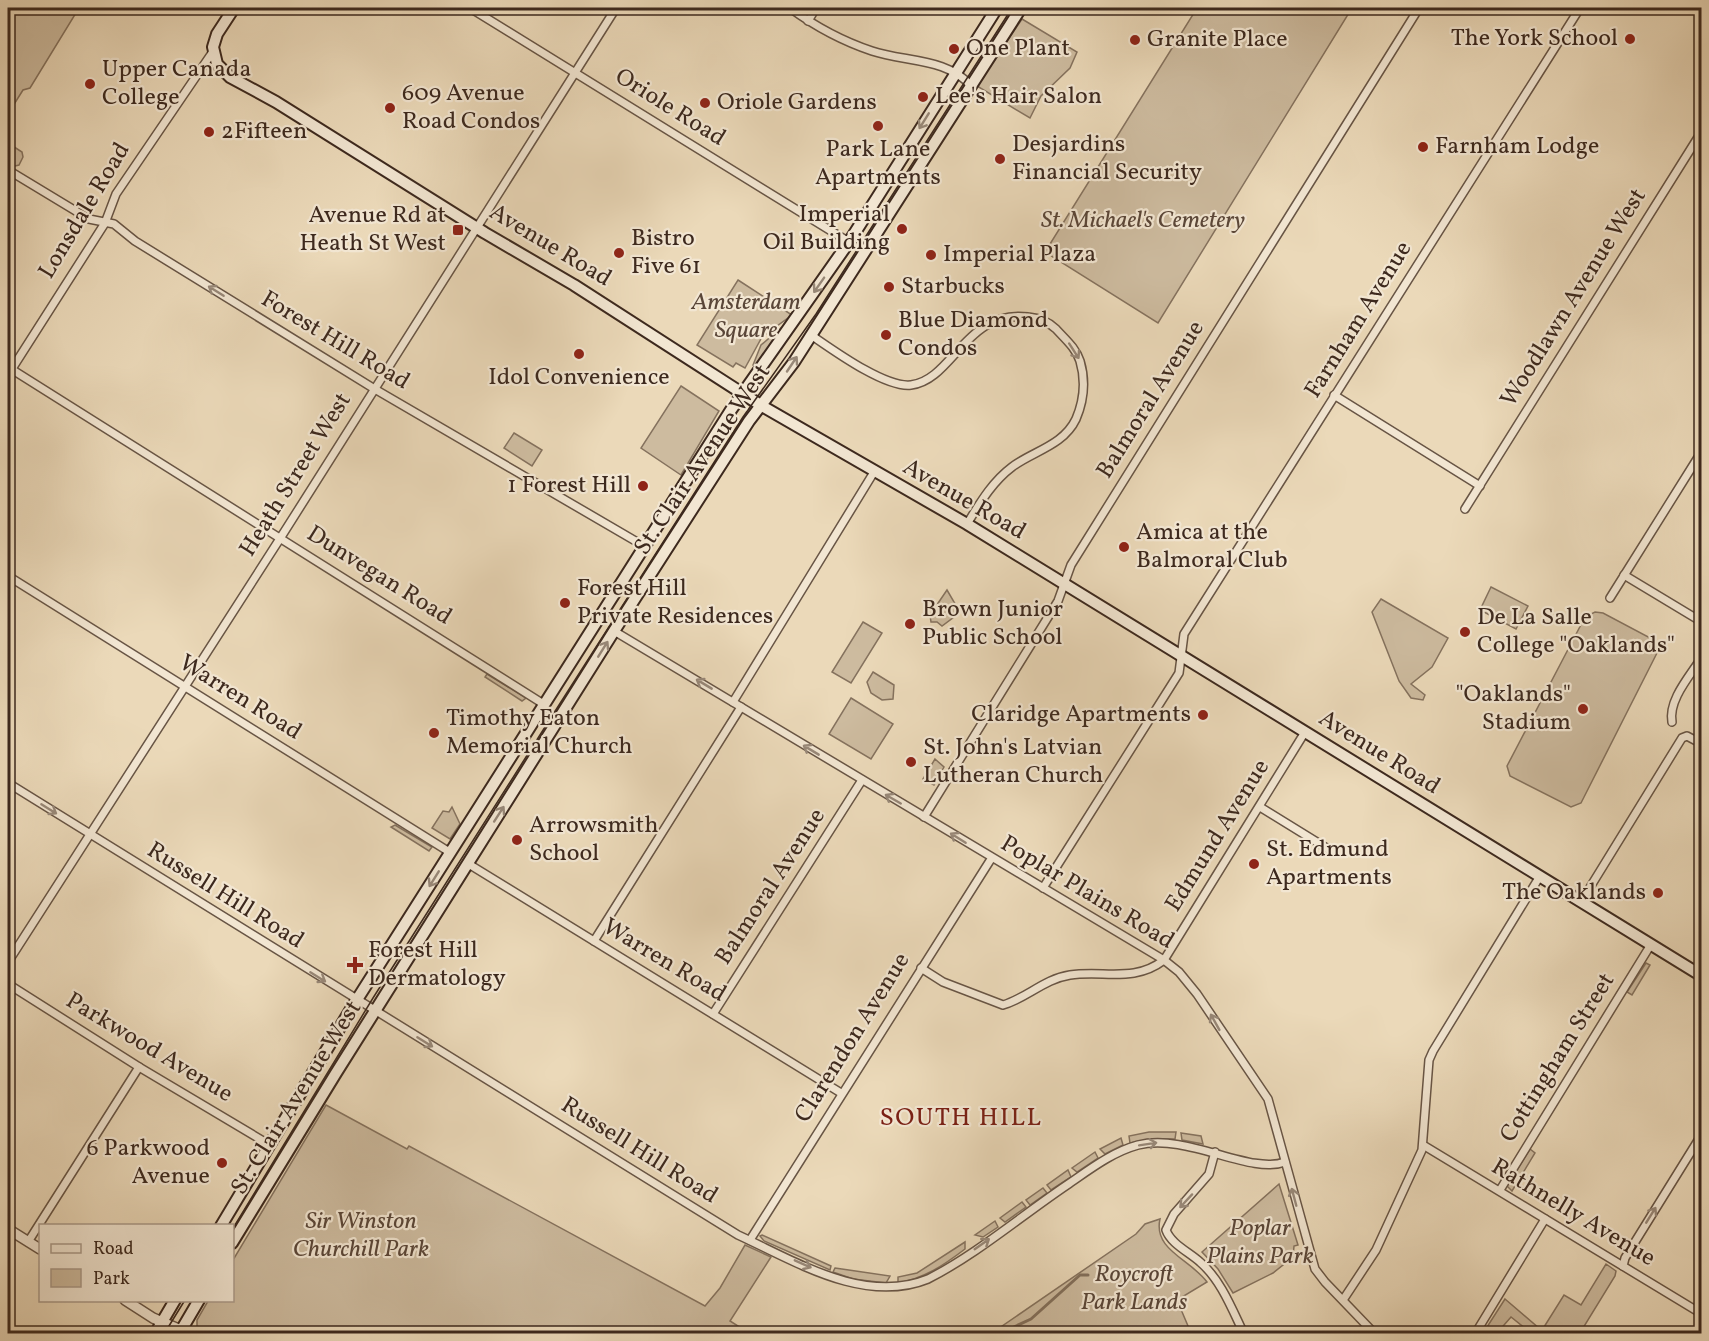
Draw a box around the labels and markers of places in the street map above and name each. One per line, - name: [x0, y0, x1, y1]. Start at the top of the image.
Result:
- place label: The York School: [1451, 22, 1618, 56]
- place label: Granite Place: [1147, 23, 1288, 57]
- place label: One Plant: [966, 32, 1070, 66]
- marker: The York School: [1623, 32, 1637, 46]
- marker: Granite Place: [1128, 33, 1142, 47]
- marker: One Plant: [947, 42, 961, 56]
- place label: Upper Canada College: [102, 53, 251, 115]
- marker: Upper Canada College: [83, 77, 97, 91]
- place label: 609 Avenue Road Condos: [402, 77, 540, 139]
- place label: Lee's Hair Salon: [935, 80, 1102, 114]
- place label: Oriole Gardens: [717, 86, 877, 120]
- marker: Lee's Hair Salon: [916, 90, 930, 104]
- marker: Oriole Gardens: [698, 96, 712, 110]
- marker: 609 Avenue Road Condos: [383, 101, 397, 115]
- place label: 2Fifteen: [221, 115, 307, 149]
- marker: Park Lane Apartments: [871, 119, 885, 133]
- marker: 2Fifteen: [202, 125, 216, 139]
- place label: Desjardins Financial Security: [1012, 128, 1202, 190]
- place label: Farnham Lodge: [1435, 130, 1599, 164]
- place label: Park Lane Apartments: [815, 133, 941, 195]
- marker: Farnham Lodge: [1416, 140, 1430, 154]
- marker: Desjardins Financial Security: [993, 152, 1007, 166]
- place label: Imperial Oil Building: [763, 198, 890, 260]
- place label: Avenue Rd at Heath St West: [299, 199, 446, 261]
- place label: Bistro Five 61: [631, 222, 701, 284]
- marker: Imperial Oil Building: [895, 222, 909, 236]
- marker: Avenue Rd at Heath St West: [451, 223, 465, 237]
- place label: Imperial Plaza: [943, 238, 1096, 272]
- marker: Bistro Five 61: [612, 246, 626, 260]
- marker: Imperial Plaza: [924, 248, 938, 262]
- place label: Starbucks: [901, 270, 1005, 304]
- marker: Starbucks: [882, 280, 896, 294]
- place label: Blue Diamond Condos: [898, 304, 1048, 366]
- marker: Blue Diamond Condos: [879, 328, 893, 342]
- marker: Idol Convenience: [572, 347, 586, 361]
- place label: Idol Convenience: [488, 361, 670, 395]
- place label: 1 Forest Hill: [507, 469, 631, 503]
- marker: 1 Forest Hill: [636, 479, 650, 493]
- place label: Amica at the Balmoral Club: [1136, 516, 1288, 578]
- marker: Amica at the Balmoral Club: [1117, 540, 1131, 554]
- place label: Forest Hill Private Residences: [577, 572, 773, 634]
- place label: Brown Junior Public School: [922, 593, 1063, 655]
- marker: Forest Hill Private Residences: [558, 596, 572, 610]
- place label: De La Salle College "Oaklands": [1477, 601, 1675, 663]
- marker: Brown Junior Public School: [903, 617, 917, 631]
- marker: De La Salle College "Oaklands": [1458, 625, 1472, 639]
- place label: "Oaklands" Stadium: [1455, 678, 1571, 740]
- place label: Claridge Apartments: [971, 698, 1191, 732]
- place label: Timothy Eaton Memorial Church: [446, 702, 632, 764]
- marker: "Oaklands" Stadium: [1576, 702, 1590, 716]
- marker: Claridge Apartments: [1196, 708, 1210, 722]
- marker: Timothy Eaton Memorial Church: [427, 726, 441, 740]
- place label: St. John's Latvian Lutheran Church: [923, 731, 1103, 793]
- marker: St. John's Latvian Lutheran Church: [904, 755, 918, 769]
- place label: Arrowsmith School: [529, 809, 659, 871]
- marker: Arrowsmith School: [510, 833, 524, 847]
- place label: St. Edmund Apartments: [1266, 833, 1392, 895]
- marker: St. Edmund Apartments: [1247, 857, 1261, 871]
- place label: The Oaklands: [1502, 876, 1646, 910]
- marker: The Oaklands: [1651, 886, 1665, 900]
- place label: Forest Hill Dermatology: [368, 934, 506, 996]
- marker: Forest Hill Dermatology: [346, 956, 364, 974]
- place label: 6 Parkwood Avenue: [87, 1132, 210, 1194]
- marker: 6 Parkwood Avenue: [215, 1156, 229, 1170]

